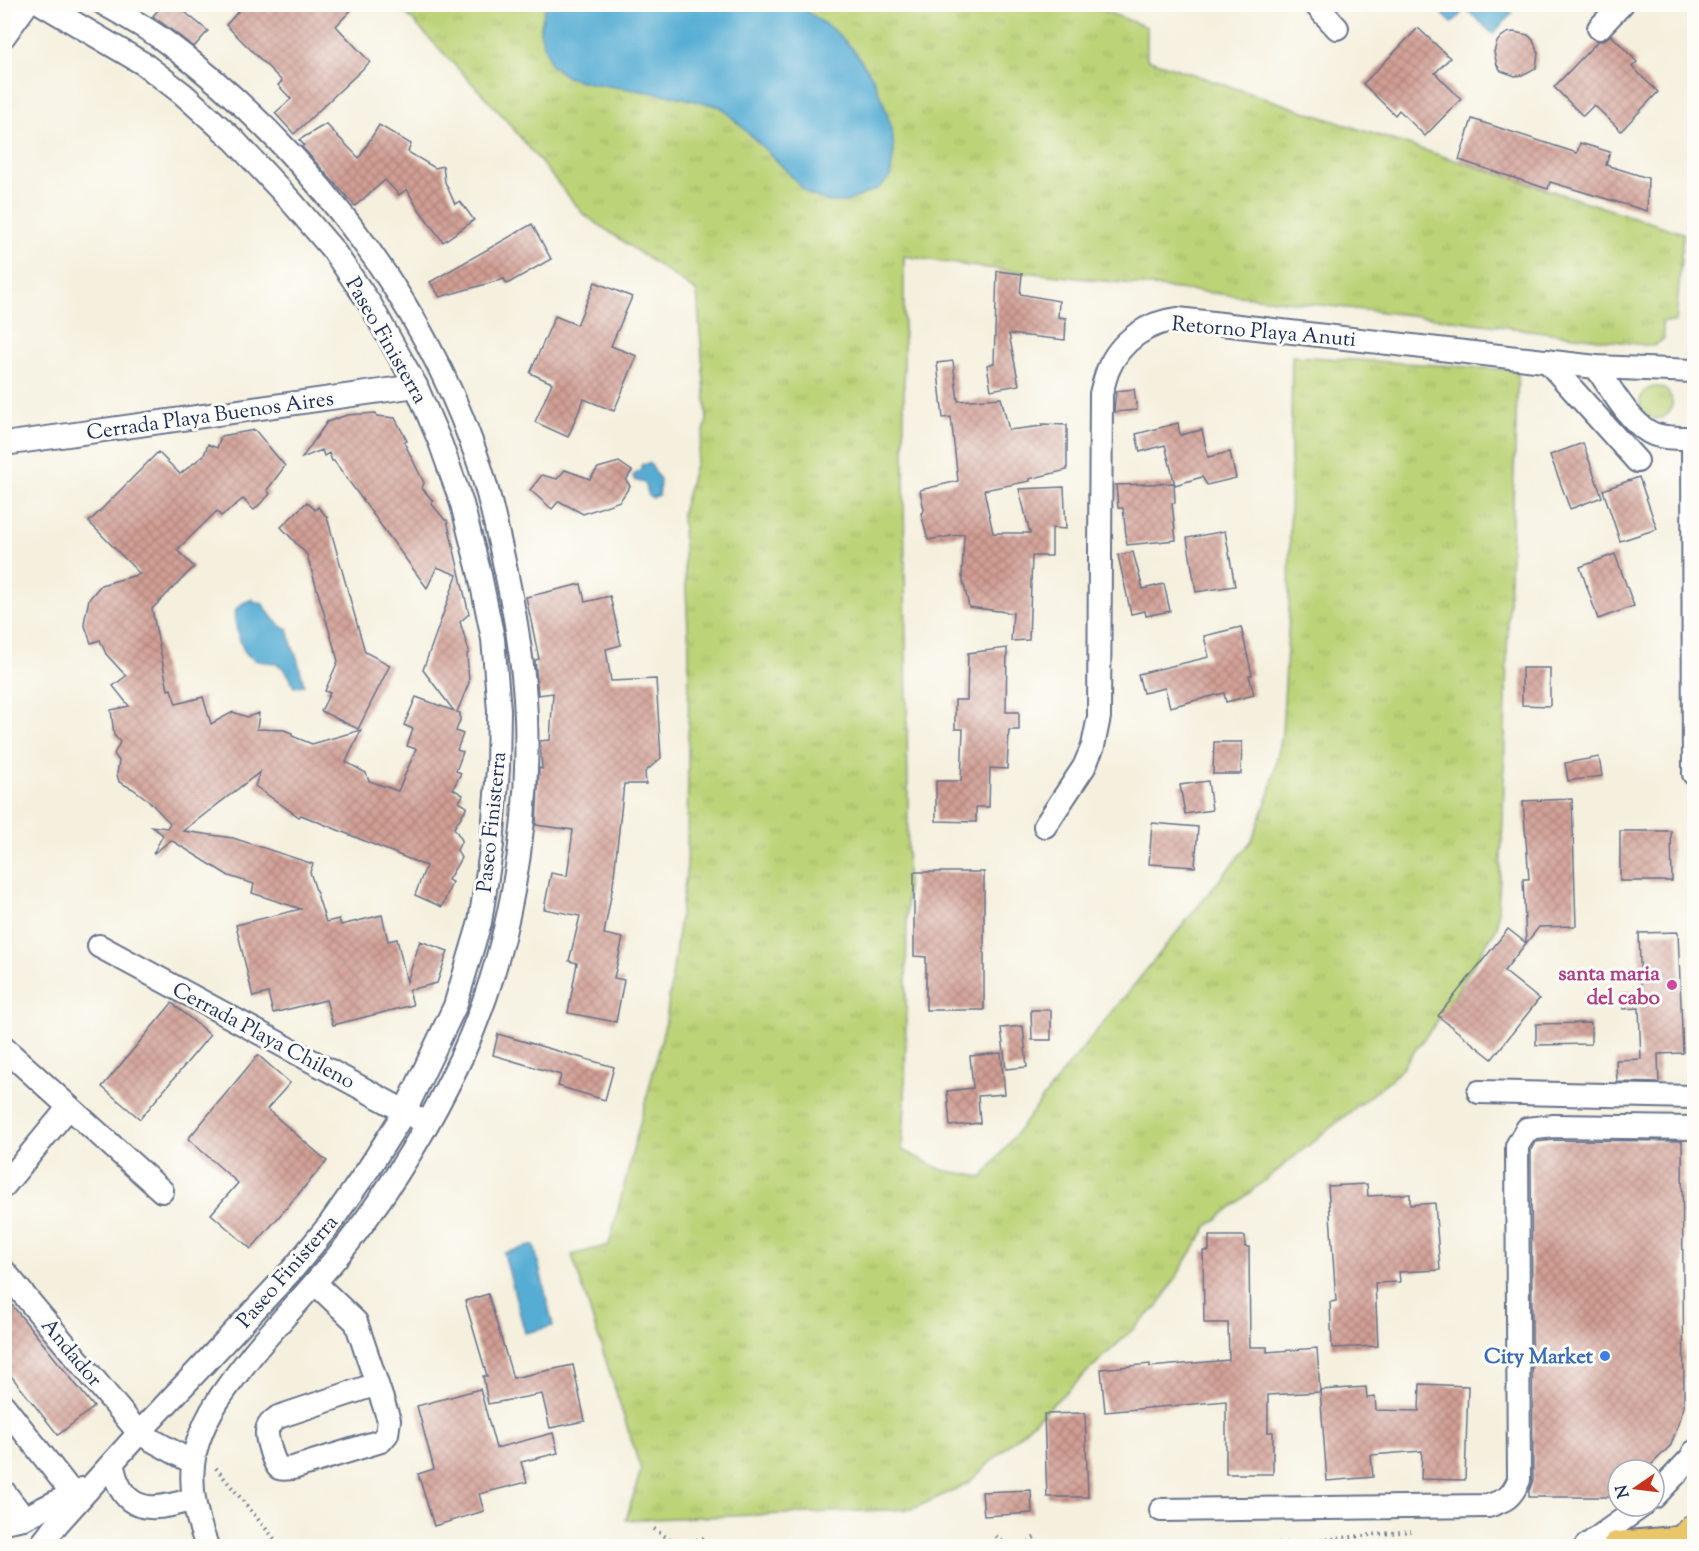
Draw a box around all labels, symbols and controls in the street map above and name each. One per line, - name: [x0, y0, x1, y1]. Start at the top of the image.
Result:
- street label: Paseo Finisterra: [337, 272, 434, 410]
- street label: Retorno Playa Anuti: [1170, 310, 1357, 356]
- street label: Cerrada Playa Buenos Aires: [85, 385, 336, 449]
- street label: Paseo Finisterra: [471, 750, 515, 894]
- place label: santa maria del cabo: [1558, 960, 1661, 1014]
- street label: Cerrada Playa Chileno: [166, 976, 360, 1098]
- marker: santa maria del cabo: [1665, 978, 1679, 992]
- street label: Paseo Finisterra: [231, 1209, 346, 1336]
- street label: Andador: [33, 1312, 108, 1394]
- place label: City Market: [1484, 1343, 1594, 1373]
- marker: City Market: [1598, 1349, 1612, 1363]
- north arrow: [1606, 1458, 1666, 1518]
- text: N: [1611, 1482, 1637, 1500]

